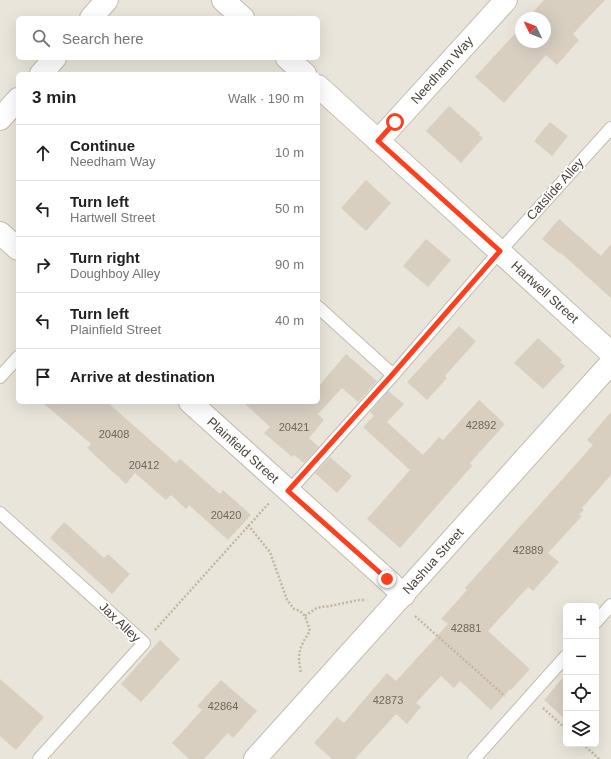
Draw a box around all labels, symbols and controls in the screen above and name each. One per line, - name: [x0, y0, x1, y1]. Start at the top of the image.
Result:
- north arrow: [515, 12, 551, 48]
- search box: [16, 16, 320, 60]
- icon: search: [30, 27, 52, 49]
- text: Search here: [62, 30, 144, 47]
- street label: Needham Way: [408, 33, 477, 107]
- text: 3 min: [32, 88, 76, 107]
- text: Walk · 190 m: [228, 91, 304, 106]
- route start: [386, 113, 404, 131]
- text: Continue: [70, 137, 135, 154]
- icon: ahead: [32, 142, 54, 164]
- text: 10 m: [275, 145, 304, 160]
- text: Needham Way: [70, 154, 156, 169]
- street label: Catslide Alley: [523, 155, 587, 223]
- text: Turn left: [70, 193, 129, 210]
- icon: left: [32, 198, 54, 220]
- text: 50 m: [275, 201, 304, 216]
- text: Hartwell Street: [70, 210, 155, 225]
- text: Turn right: [70, 249, 140, 266]
- icon: right: [32, 254, 54, 276]
- text: 90 m: [275, 257, 304, 272]
- street label: Hartwell Street: [508, 258, 582, 326]
- text: Doughboy Alley: [70, 266, 160, 281]
- text: Turn left: [70, 305, 129, 322]
- icon: left: [32, 310, 54, 332]
- text: 40 m: [275, 313, 304, 328]
- text: Plainfield Street: [70, 322, 161, 337]
- icon: arrive: [32, 366, 54, 388]
- text: Arrive at destination: [70, 368, 215, 385]
- street label: Plainfield Street: [204, 414, 282, 486]
- house number: 42892: [466, 419, 496, 431]
- house number: 20421: [279, 421, 309, 433]
- house number: 20408: [99, 428, 129, 440]
- house number: 20412: [129, 459, 159, 471]
- house number: 20420: [211, 509, 241, 521]
- street label: Nashua Street: [400, 525, 467, 597]
- house number: 42889: [513, 544, 543, 556]
- route end: [378, 570, 396, 588]
- street label: Jax Alley: [96, 599, 144, 646]
- map controls: [563, 603, 599, 747]
- button: +: [563, 603, 599, 639]
- house number: 42881: [451, 622, 481, 634]
- button: −: [563, 639, 599, 675]
- button: locate: [563, 675, 599, 711]
- house number: 42873: [373, 694, 403, 706]
- house number: 42864: [208, 700, 238, 712]
- button: layers: [563, 711, 599, 747]

